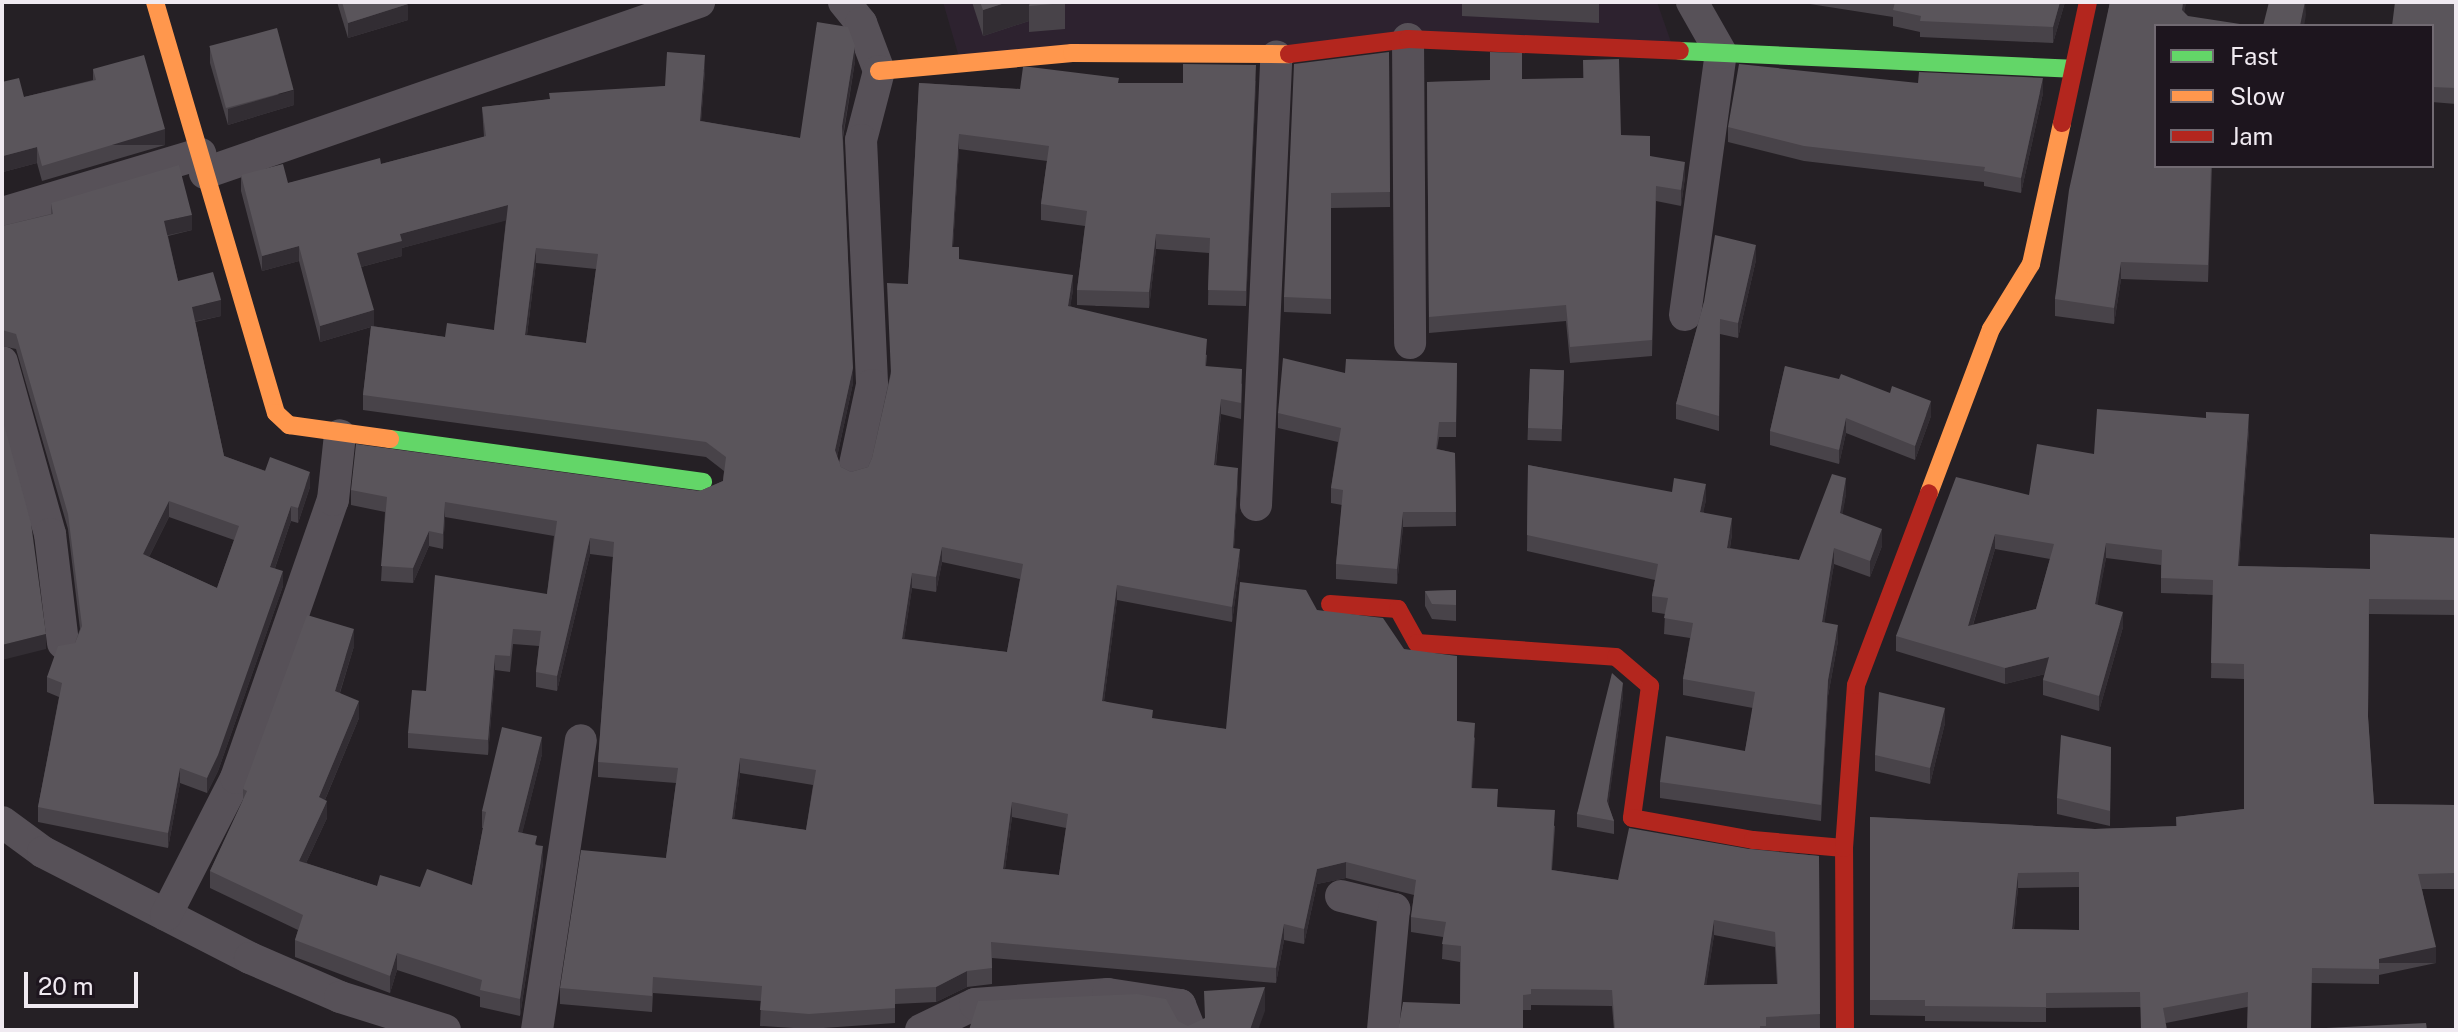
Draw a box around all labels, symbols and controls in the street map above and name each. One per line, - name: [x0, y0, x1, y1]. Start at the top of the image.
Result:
- legend: [2154, 24, 2434, 168]
- text: Fast: [2230, 42, 2278, 70]
- text: Slow: [2230, 82, 2285, 110]
- text: Jam: [2230, 122, 2273, 150]
- scale bar: [28, 956, 142, 1006]
- text: 20 m: [38, 972, 94, 1000]

